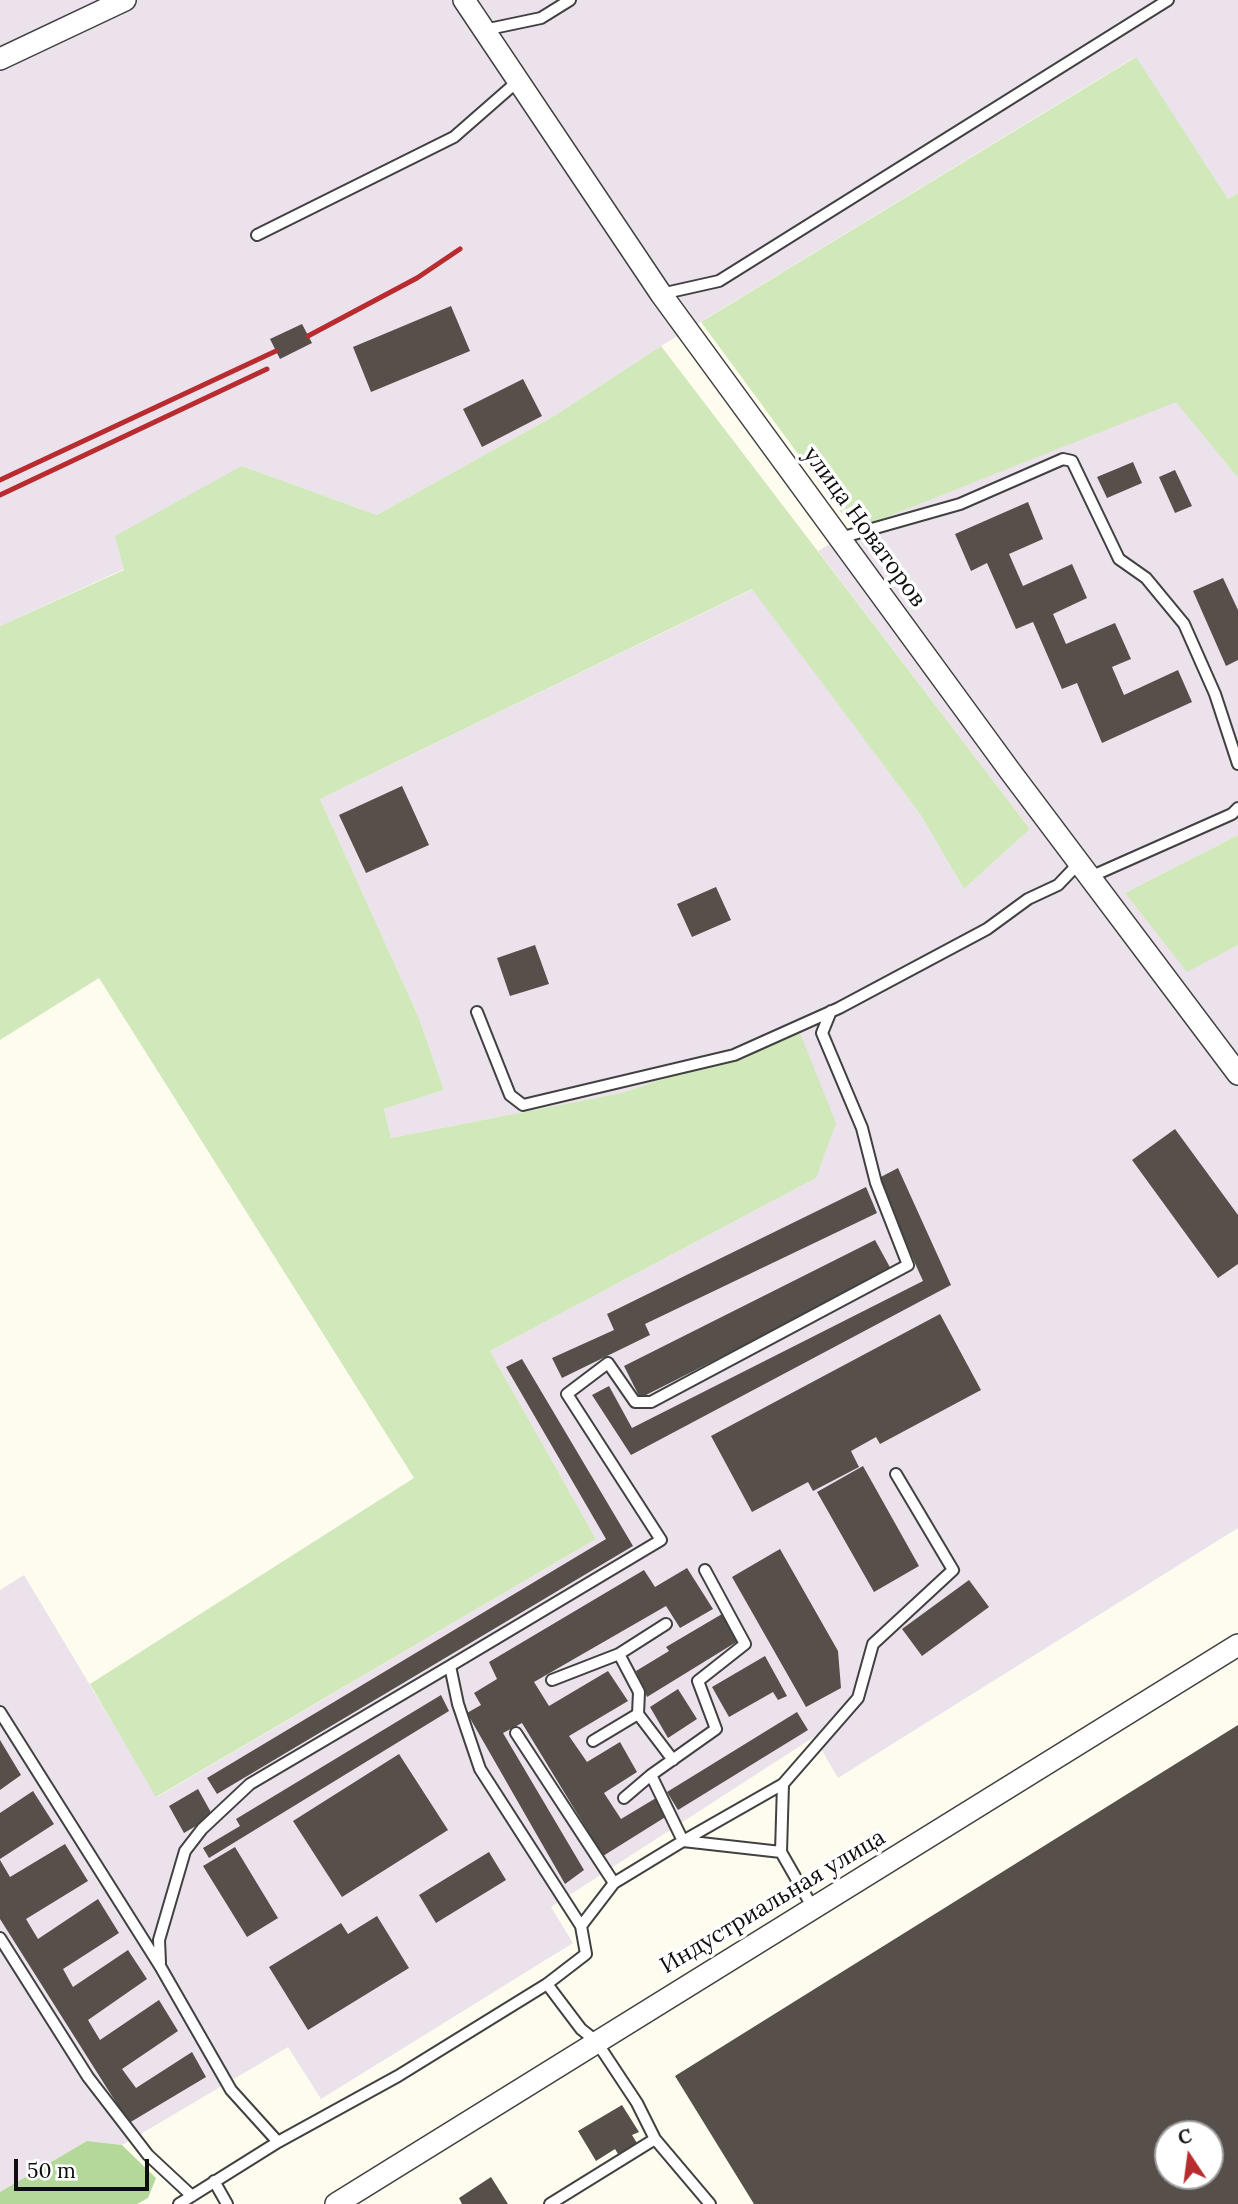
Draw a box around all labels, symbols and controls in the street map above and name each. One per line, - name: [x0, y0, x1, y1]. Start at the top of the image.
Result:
- street label: улица Новаторов: [797, 442, 931, 612]
- street label: Индустриальная улица: [655, 1824, 891, 1980]
- north arrow: [1154, 2120, 1224, 2190]
- text: С: [1176, 2123, 1194, 2150]
- scale bar: [18, 2144, 152, 2188]
- text: 50 m: [27, 2157, 76, 2184]

